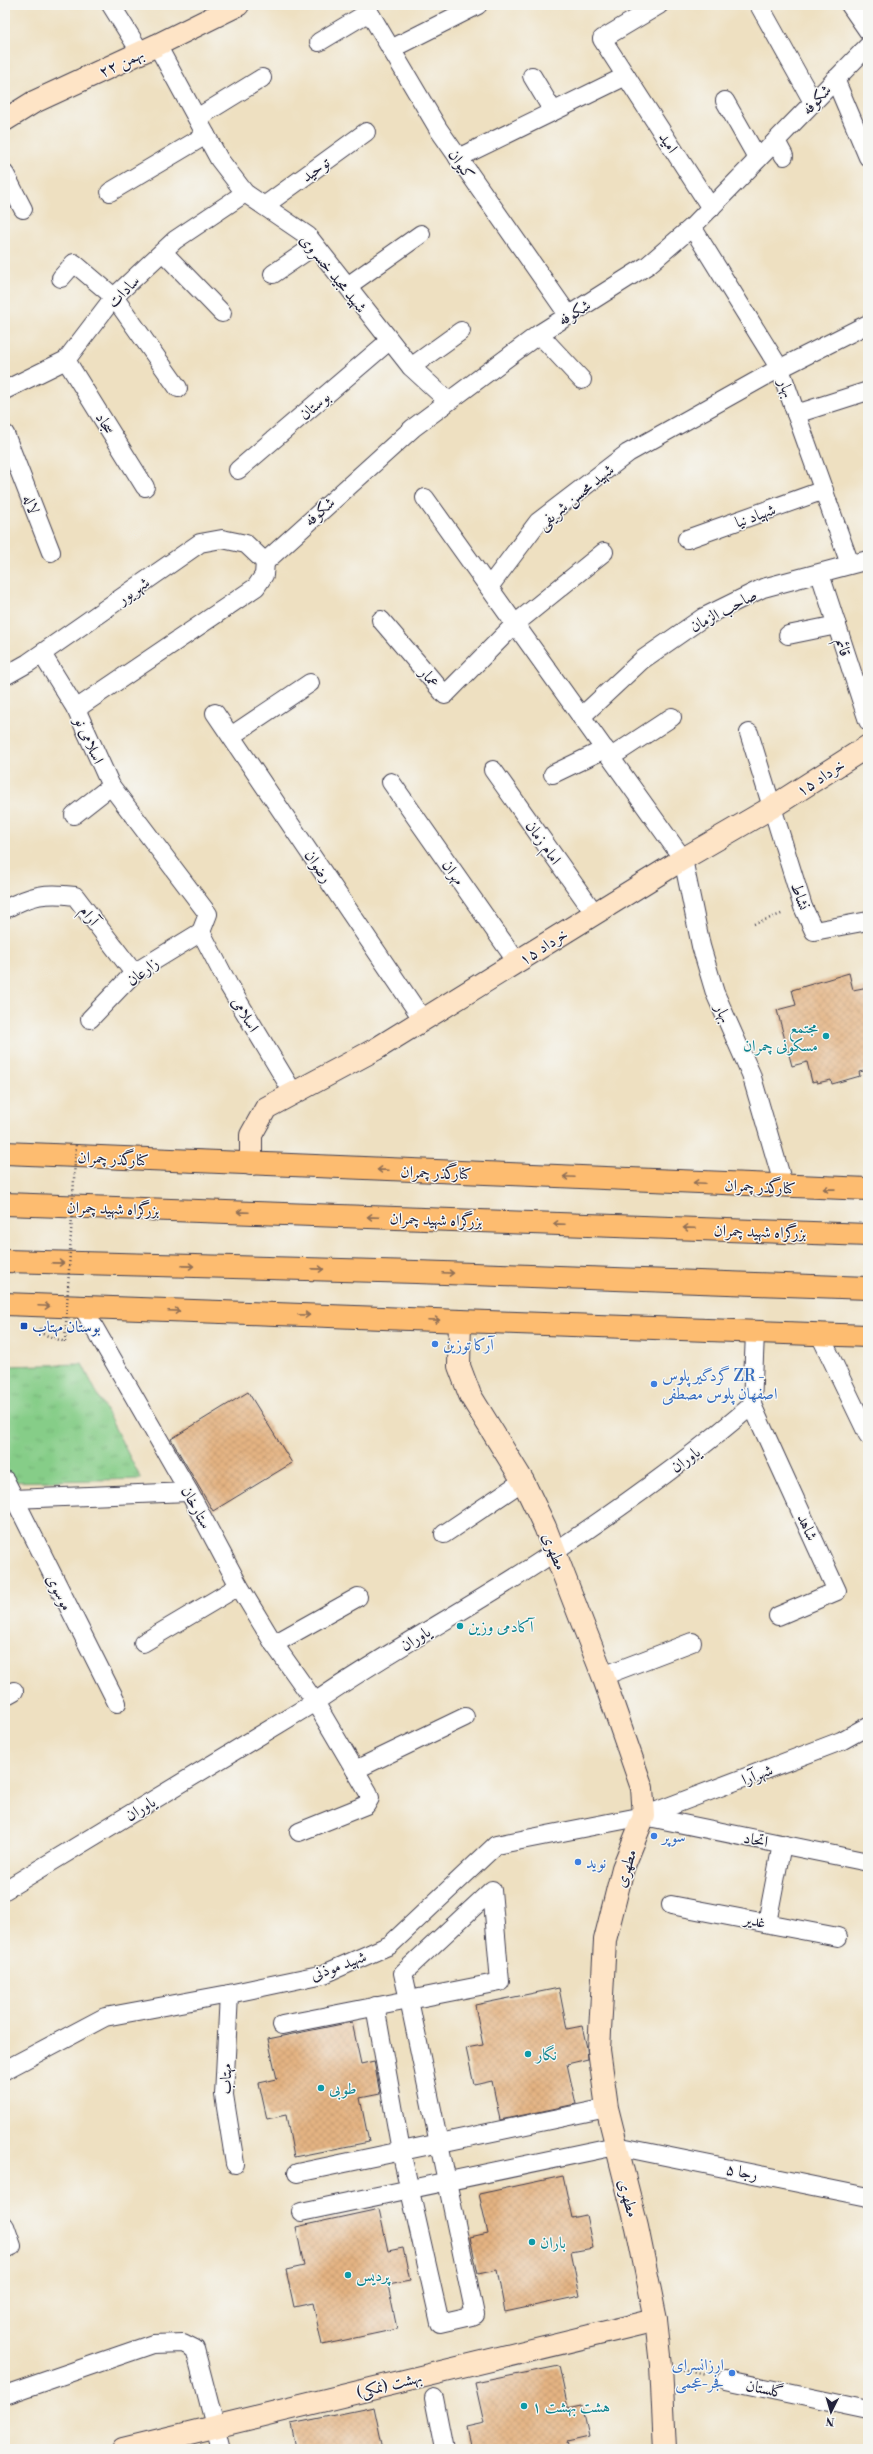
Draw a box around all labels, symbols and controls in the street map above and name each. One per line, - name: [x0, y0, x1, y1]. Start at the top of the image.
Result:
- street label: ۲۲ بهمن: [96, 44, 148, 83]
- street label: شکوفه: [797, 80, 836, 119]
- street label: امید: [654, 128, 682, 157]
- street label: کیوان: [444, 145, 479, 184]
- street label: توحید: [297, 152, 335, 187]
- street label: شهید مجید خسروی: [295, 230, 371, 317]
- street label: سادات: [103, 271, 144, 312]
- street label: شکوفه: [554, 295, 595, 330]
- street label: بهار: [773, 374, 799, 400]
- street label: بوستان: [295, 387, 334, 424]
- street label: سجاد: [91, 409, 119, 438]
- street label: شهید محسن شریفی: [533, 460, 619, 535]
- street label: لاله: [18, 492, 44, 517]
- street label: شکوفه: [300, 493, 339, 531]
- street label: شهیاد نیا: [732, 499, 778, 532]
- street label: شهریور: [112, 573, 154, 610]
- street label: صاحب الزمان: [686, 585, 761, 637]
- street label: قائم: [827, 636, 855, 660]
- street label: عمار: [413, 662, 444, 692]
- street label: اسلامی نو: [69, 712, 108, 767]
- street label: ۱۵ خرداد: [792, 755, 849, 801]
- street label: امام زمان: [518, 817, 566, 871]
- street label: رضوان: [300, 846, 336, 887]
- street label: مهران: [437, 856, 469, 889]
- street label: نشاط: [786, 880, 814, 913]
- street label: آرام: [72, 901, 104, 933]
- street label: ۱۵ خرداد: [515, 924, 572, 970]
- street label: زارعان: [122, 953, 163, 990]
- street label: اسلامی: [227, 993, 263, 1036]
- street label: بهار: [709, 999, 736, 1026]
- place label: مجتمع مسکونی چمران: [743, 1018, 818, 1056]
- marker: مجتمع مسکونی چمران: [821, 1031, 831, 1041]
- street label: کنارگذر چمران: [77, 1145, 149, 1171]
- street label: کنارگذر چمران: [400, 1160, 472, 1184]
- one-way arrow: [377, 1166, 390, 1173]
- street label: کنارگذر چمران: [724, 1173, 796, 1199]
- one-way arrow: [563, 1174, 576, 1181]
- one-way arrow: [693, 1180, 706, 1187]
- one-way arrow: [823, 1185, 836, 1192]
- street label: بزرگراه شهید چمران: [66, 1196, 160, 1221]
- street label: بزرگراه شهید چمران: [389, 1207, 483, 1232]
- one-way arrow: [237, 1209, 250, 1216]
- one-way arrow: [367, 1213, 380, 1221]
- street label: بزرگراه شهید چمران: [713, 1219, 807, 1244]
- one-way arrow: [553, 1220, 566, 1228]
- one-way arrow: [683, 1225, 696, 1232]
- one-way arrow: [51, 1259, 64, 1267]
- one-way arrow: [181, 1262, 194, 1270]
- one-way arrow: [311, 1265, 324, 1273]
- one-way arrow: [441, 1269, 454, 1277]
- one-way arrow: [37, 1302, 50, 1310]
- one-way arrow: [167, 1307, 180, 1315]
- one-way arrow: [297, 1312, 310, 1319]
- one-way arrow: [427, 1316, 440, 1324]
- place label: بوستان مهتاب: [32, 1317, 100, 1337]
- marker: بوستان مهتاب: [19, 1321, 29, 1331]
- place label: آرکا توزین: [443, 1335, 495, 1355]
- marker: آرکا توزین: [430, 1339, 440, 1349]
- place label: گردگیر پلوس ZR - اصفهان پلوس مصطفی: [662, 1365, 777, 1405]
- marker: گردگیر پلوس ZR - اصفهان پلوس مصطفی: [649, 1379, 659, 1389]
- street label: یاوران: [667, 1442, 705, 1477]
- street label: ستارخان: [176, 1483, 216, 1532]
- street label: شاهد: [792, 1511, 822, 1544]
- street label: مطهری: [537, 1530, 571, 1573]
- street label: موسوی: [41, 1571, 77, 1614]
- place label: آکادمی وزین: [468, 1617, 535, 1637]
- street label: یاوران: [397, 1621, 435, 1656]
- marker: آکادمی وزین: [455, 1621, 465, 1631]
- street label: شهرآرا: [739, 1760, 776, 1790]
- street label: یاوران: [122, 1792, 160, 1826]
- place label: سوپر: [660, 1827, 686, 1847]
- street label: اتحاد: [742, 1828, 770, 1852]
- marker: سوپر: [649, 1831, 659, 1841]
- street label: مطهری: [610, 1847, 641, 1890]
- place label: نوید: [586, 1853, 606, 1873]
- marker: نوید: [573, 1857, 583, 1867]
- street label: غدیر: [740, 1909, 767, 1933]
- street label: شهید موذنی: [308, 1947, 369, 1985]
- place label: نگار: [534, 2044, 557, 2065]
- marker: نگار: [523, 2049, 533, 2059]
- street label: مهتاب: [216, 2063, 236, 2095]
- place label: طوبی: [329, 2079, 357, 2100]
- marker: طوبی: [316, 2083, 326, 2093]
- street label: رجا ۵: [724, 2159, 760, 2185]
- street label: مطهری: [613, 2177, 643, 2220]
- place label: باران: [540, 2233, 566, 2253]
- marker: باران: [527, 2237, 537, 2247]
- place label: پردیس: [356, 2266, 392, 2286]
- marker: پردیس: [343, 2270, 353, 2280]
- place label: ارزانسرای فجر-عجمی: [672, 2355, 724, 2394]
- street label: بهشت (نمکی): [354, 2367, 425, 2404]
- marker: ارزانسرای فجر-عجمی: [727, 2368, 737, 2378]
- street label: گلستان: [744, 2375, 786, 2403]
- north arrow: [811, 2392, 851, 2432]
- place label: هشت بهشت ۱: [532, 2397, 610, 2417]
- marker: هشت بهشت ۱: [519, 2401, 529, 2411]
- text: N: [825, 2414, 835, 2428]

